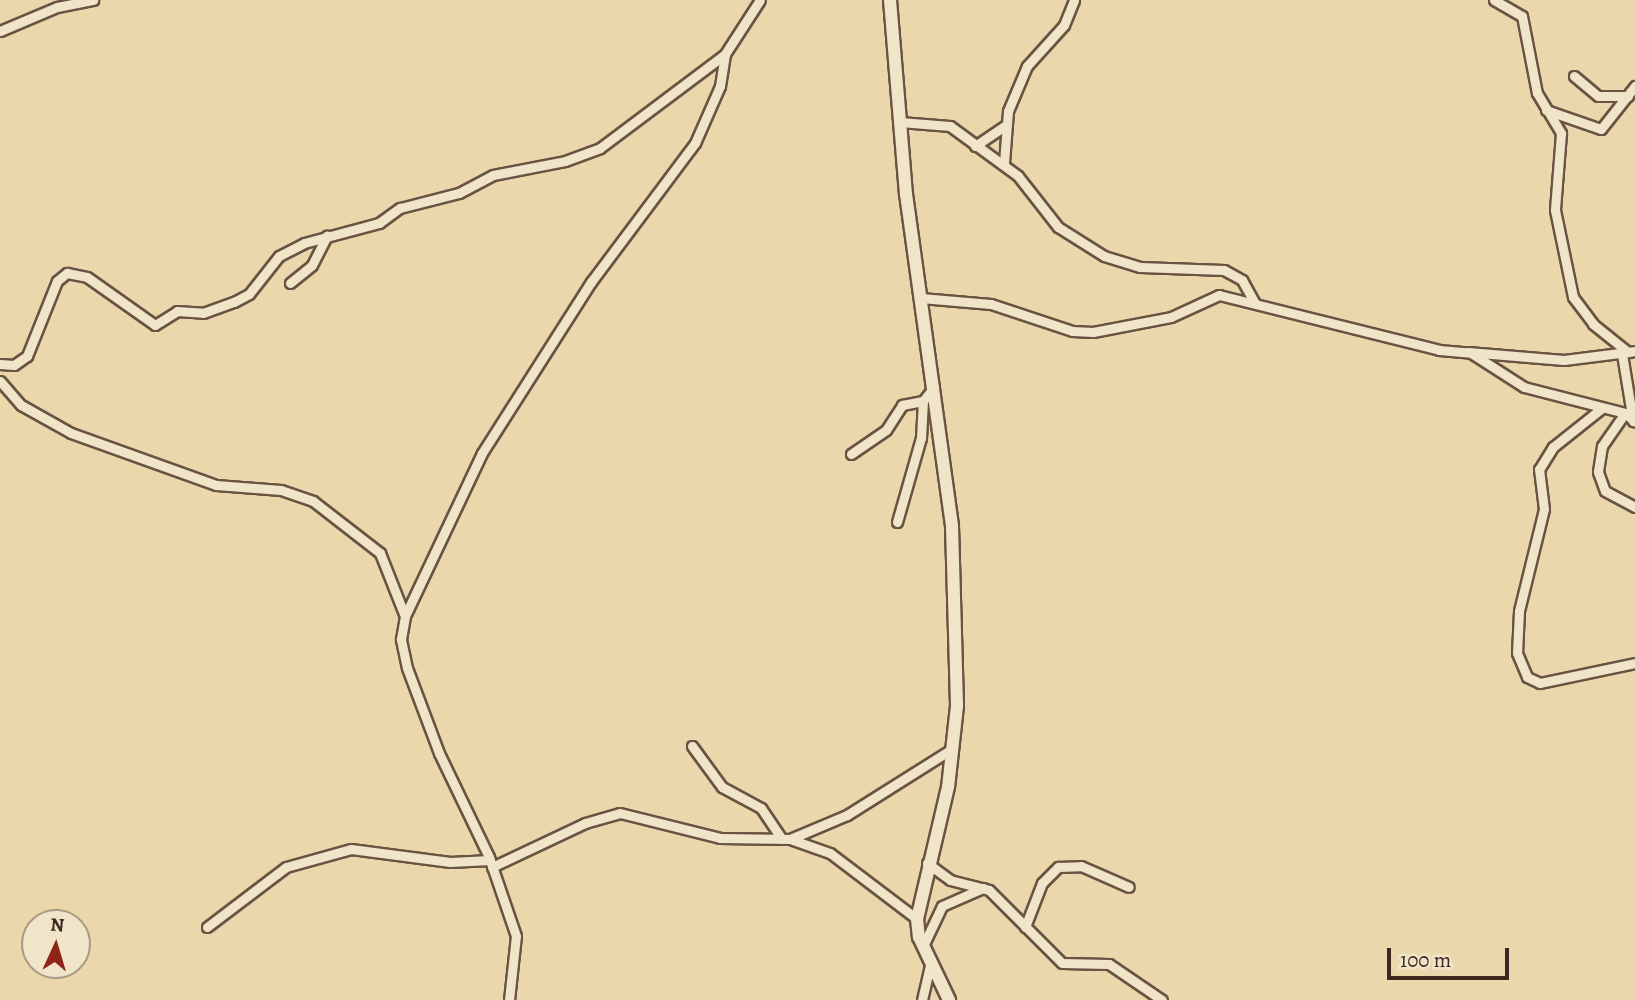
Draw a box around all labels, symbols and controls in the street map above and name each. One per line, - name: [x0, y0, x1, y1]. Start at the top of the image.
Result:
- north arrow: [21, 909, 91, 979]
- text: N: [50, 912, 65, 938]
- scale bar: [1390, 934, 1512, 978]
- text: 100 m: [1400, 946, 1451, 974]

